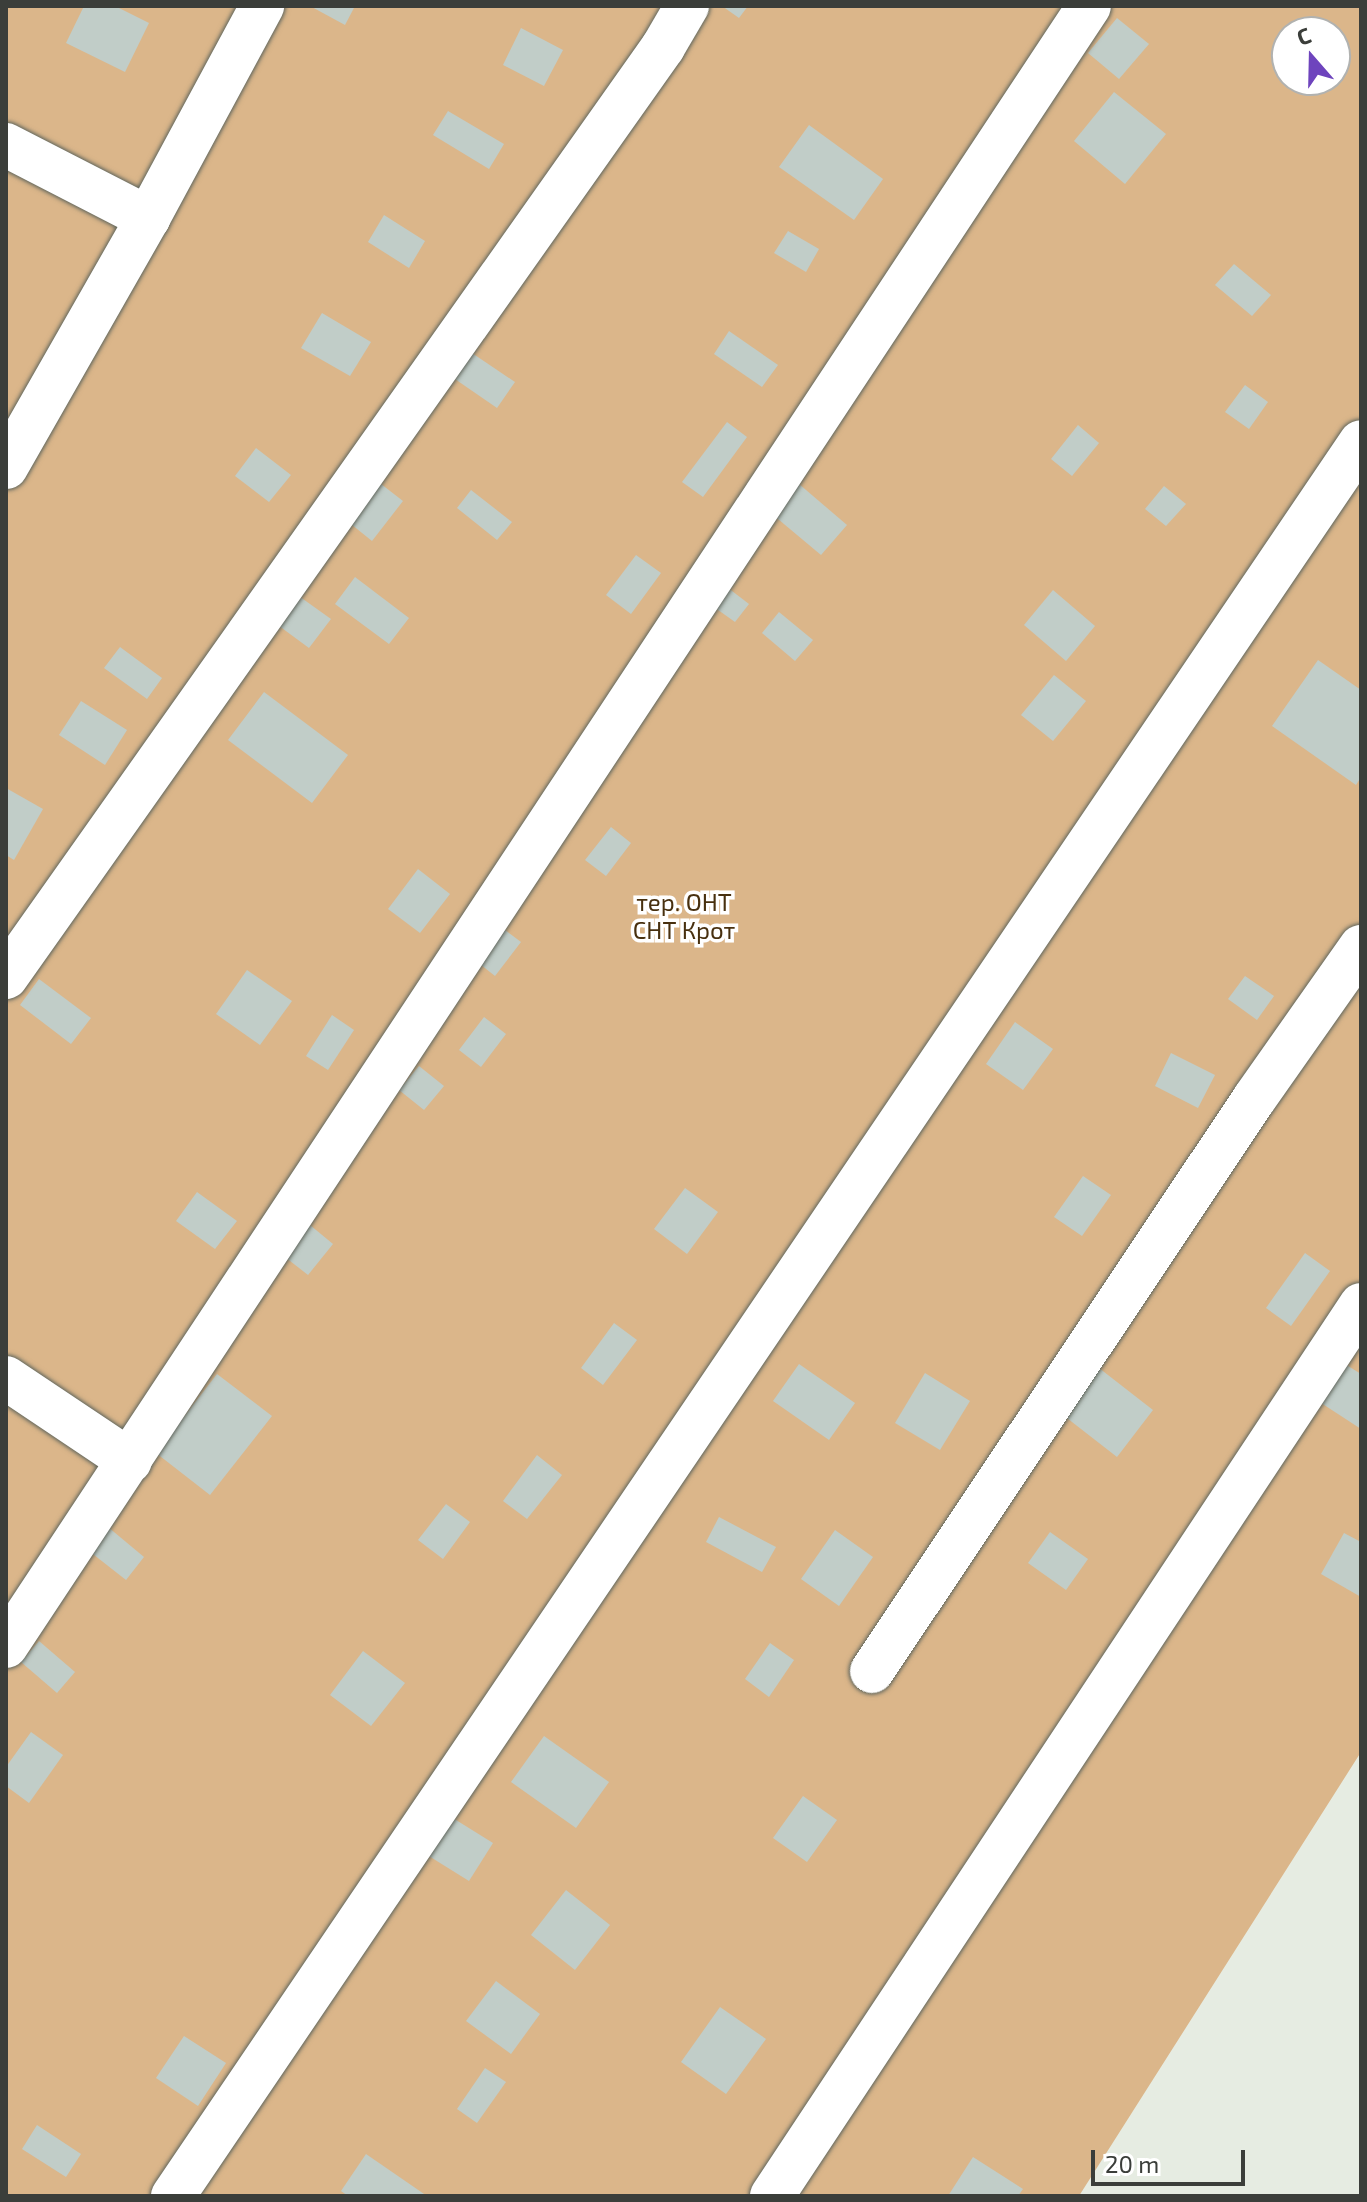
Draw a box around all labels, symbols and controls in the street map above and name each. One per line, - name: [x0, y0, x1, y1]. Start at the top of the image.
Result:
- north arrow: [1271, 16, 1351, 96]
- text: С: [1293, 21, 1314, 50]
- park label: тер. ОНТ СНТ Крот: [633, 888, 735, 944]
- scale bar: [1095, 2134, 1249, 2184]
- text: 20 m: [1105, 2149, 1159, 2178]

